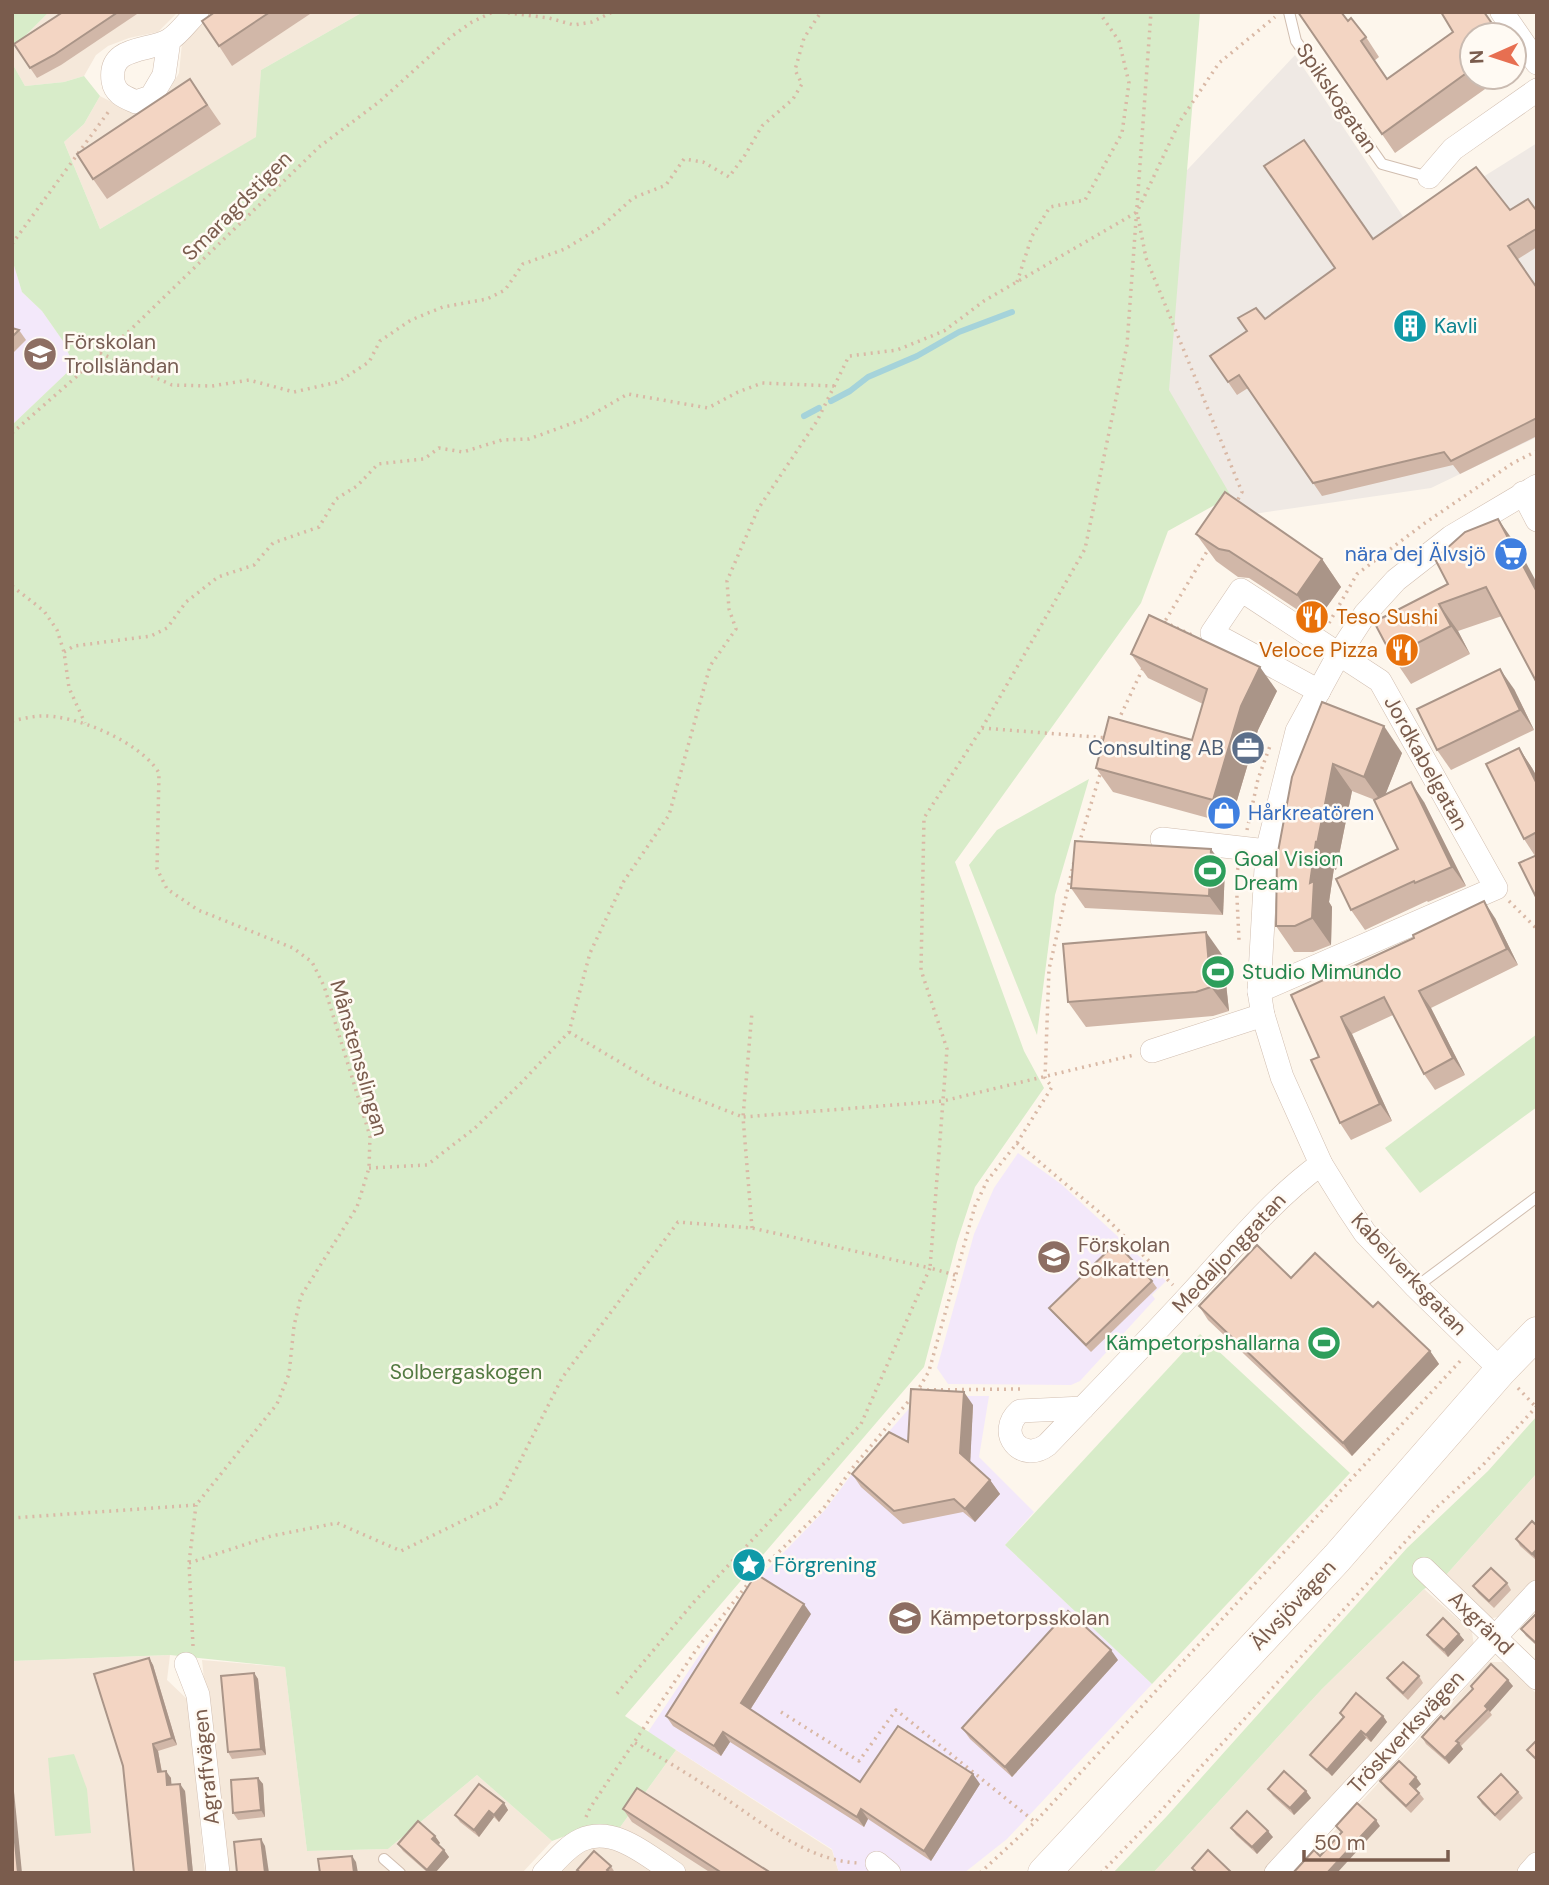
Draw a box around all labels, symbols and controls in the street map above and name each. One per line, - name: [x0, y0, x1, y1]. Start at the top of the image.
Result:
- north arrow: [1458, 21, 1528, 91]
- street label: Spikskogatan: [1290, 37, 1384, 159]
- text: N: [1464, 49, 1489, 64]
- street label: Smaragdstigen: [176, 145, 298, 267]
- building icon: Kavli: [1391, 307, 1429, 345]
- place label: Kavli: [1434, 312, 1478, 340]
- place label: Förskolan Trollsländan: [64, 328, 179, 380]
- school or university icon: Förskolan Trollsländan: [21, 335, 59, 373]
- supermarket icon: nära dej Älvsjö: [1492, 535, 1530, 573]
- place label: nära dej Älvsjö: [1345, 540, 1486, 568]
- restaurant icon: Teso Sushi: [1293, 598, 1331, 636]
- place label: Teso Sushi: [1336, 603, 1438, 631]
- restaurant icon: Veloce Pizza: [1383, 631, 1421, 669]
- place label: Veloce Pizza: [1259, 636, 1378, 664]
- street label: Jordkabelgatan: [1377, 691, 1475, 835]
- office icon: Consulting AB: [1229, 729, 1267, 767]
- place label: Consulting AB: [1088, 734, 1224, 762]
- shop icon: Hårkreatören: [1205, 794, 1243, 832]
- place label: Hårkreatören: [1248, 799, 1374, 827]
- place label: Goal Vision Dream: [1234, 845, 1343, 897]
- sports icon: Goal Vision Dream: [1191, 852, 1229, 890]
- sports icon: Studio Mimundo: [1199, 953, 1237, 991]
- place label: Studio Mimundo: [1242, 958, 1402, 986]
- street label: Månstensslingan: [323, 977, 395, 1139]
- street label: Medaljonggatan: [1166, 1187, 1292, 1319]
- street label: Kabelverksgatan: [1345, 1207, 1473, 1341]
- place label: Förskolan Solkatten: [1078, 1231, 1170, 1283]
- school or university icon: Förskolan Solkatten: [1035, 1238, 1073, 1276]
- sports icon: Kämpetorpshallarna: [1305, 1324, 1343, 1362]
- place label: Kämpetorpshallarna: [1106, 1329, 1300, 1357]
- park label: Solbergaskogen: [390, 1358, 542, 1386]
- place icon: Förgrening: [730, 1546, 768, 1584]
- place label: Förgrening: [774, 1551, 877, 1579]
- street label: Älvsjövägen: [1244, 1554, 1342, 1656]
- street label: Axgränd: [1442, 1585, 1520, 1661]
- school or university icon: Kämpetorpsskolan: [886, 1599, 924, 1637]
- place label: Kämpetorpsskolan: [930, 1604, 1110, 1632]
- street label: Tröskverksvägen: [1342, 1664, 1470, 1800]
- street label: Agraffvägen: [186, 1708, 226, 1826]
- scale bar: [1304, 1818, 1448, 1862]
- text: 50 m: [1314, 1829, 1365, 1857]

